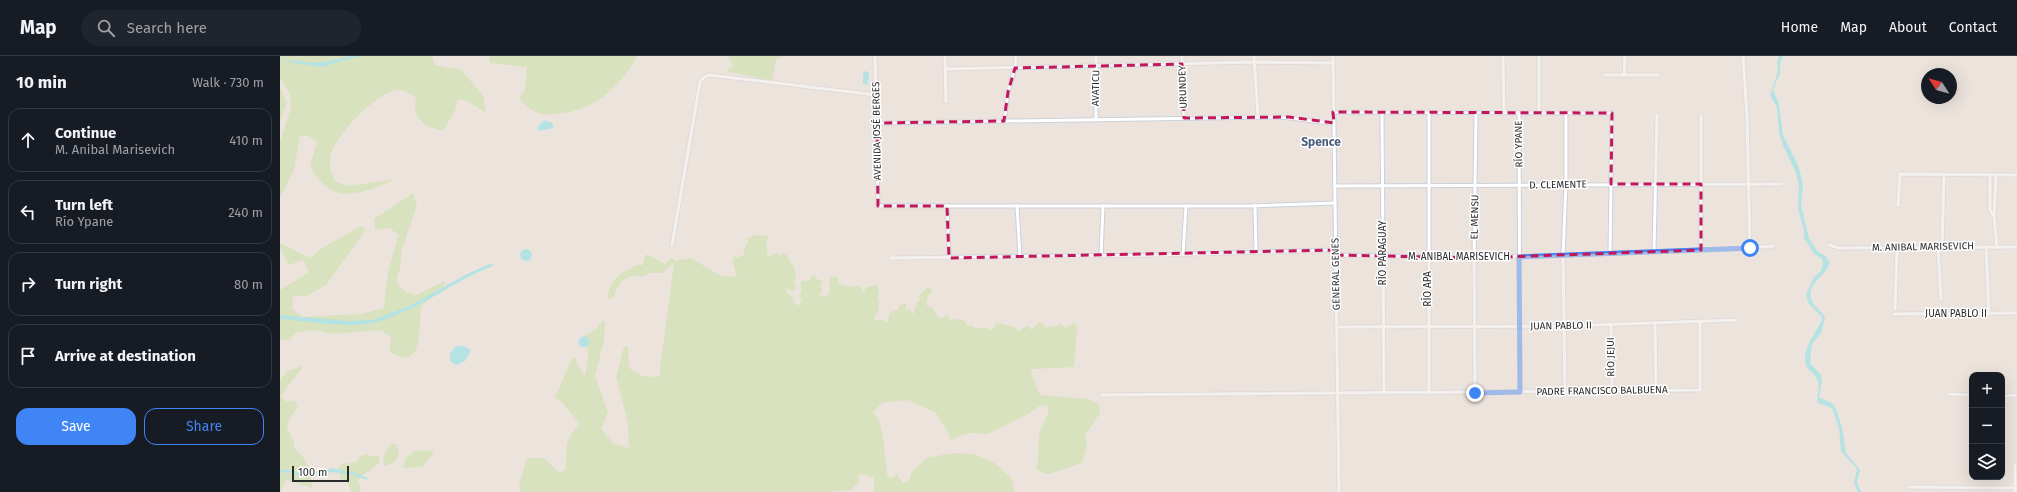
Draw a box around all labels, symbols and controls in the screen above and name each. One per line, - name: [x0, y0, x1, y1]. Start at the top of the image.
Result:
- search box: [81, 10, 361, 46]
- text: Map: [20, 16, 57, 39]
- icon: search: [95, 17, 117, 39]
- text: Search here: [127, 19, 207, 37]
- text: Home: [1781, 19, 1818, 36]
- text: Map: [1840, 19, 1867, 36]
- text: About: [1889, 19, 1927, 36]
- text: Contact: [1949, 19, 1997, 36]
- street label: URUNDEY: [1176, 65, 1190, 109]
- north arrow: [1921, 68, 1957, 104]
- street label: AVATICU: [1090, 70, 1102, 106]
- text: 10 min: [16, 72, 67, 93]
- text: Walk · 730 m: [192, 75, 264, 90]
- street label: AVENIDA JOSÉ BERGES: [868, 81, 884, 181]
- street label: RÍO YPANE: [1511, 120, 1525, 168]
- text: Continue: [55, 124, 116, 142]
- icon: ahead: [17, 129, 39, 151]
- text: 410 m: [229, 133, 263, 148]
- district label: Spence: [1301, 135, 1341, 149]
- text: M. Anibal Marisevich: [55, 142, 175, 157]
- street label: D. CLEMENTE: [1529, 178, 1587, 192]
- street label: EL MENSU: [1469, 194, 1481, 240]
- text: Turn left: [55, 196, 113, 214]
- icon: left: [17, 201, 39, 223]
- text: 240 m: [228, 205, 263, 220]
- text: Río Ypane: [55, 214, 113, 229]
- street label: RÍO PARAGUAY: [1375, 220, 1389, 285]
- street label: GENERAL GENES: [1329, 237, 1343, 310]
- route start: [1741, 239, 1759, 257]
- street label: M. ANIBAL MARISEVICH: [1872, 240, 1974, 254]
- street label: M. ANIBAL MARISEVICH: [1408, 251, 1510, 263]
- street label: RÍO APA: [1420, 271, 1434, 307]
- icon: right: [17, 273, 39, 295]
- text: Turn right: [55, 275, 122, 293]
- text: 80 m: [234, 277, 263, 292]
- street label: JUAN PABLO II: [1925, 308, 1987, 320]
- street label: JUAN PABLO II: [1530, 319, 1592, 333]
- street label: RÍO JEJUI: [1603, 337, 1617, 377]
- icon: arrive: [17, 345, 39, 367]
- text: Arrive at destination: [55, 347, 196, 365]
- map controls: [1969, 372, 2005, 480]
- button: +: [1969, 372, 2005, 408]
- route end: [1466, 384, 1484, 402]
- street label: PADRE FRANCISCO BALBUENA: [1536, 384, 1668, 398]
- button: Save: [16, 408, 136, 445]
- button: Share: [144, 408, 264, 445]
- button: −: [1969, 408, 2005, 444]
- button: layers: [1969, 444, 2005, 480]
- scale bar: [292, 464, 349, 483]
- text: 100 m: [298, 466, 327, 479]

